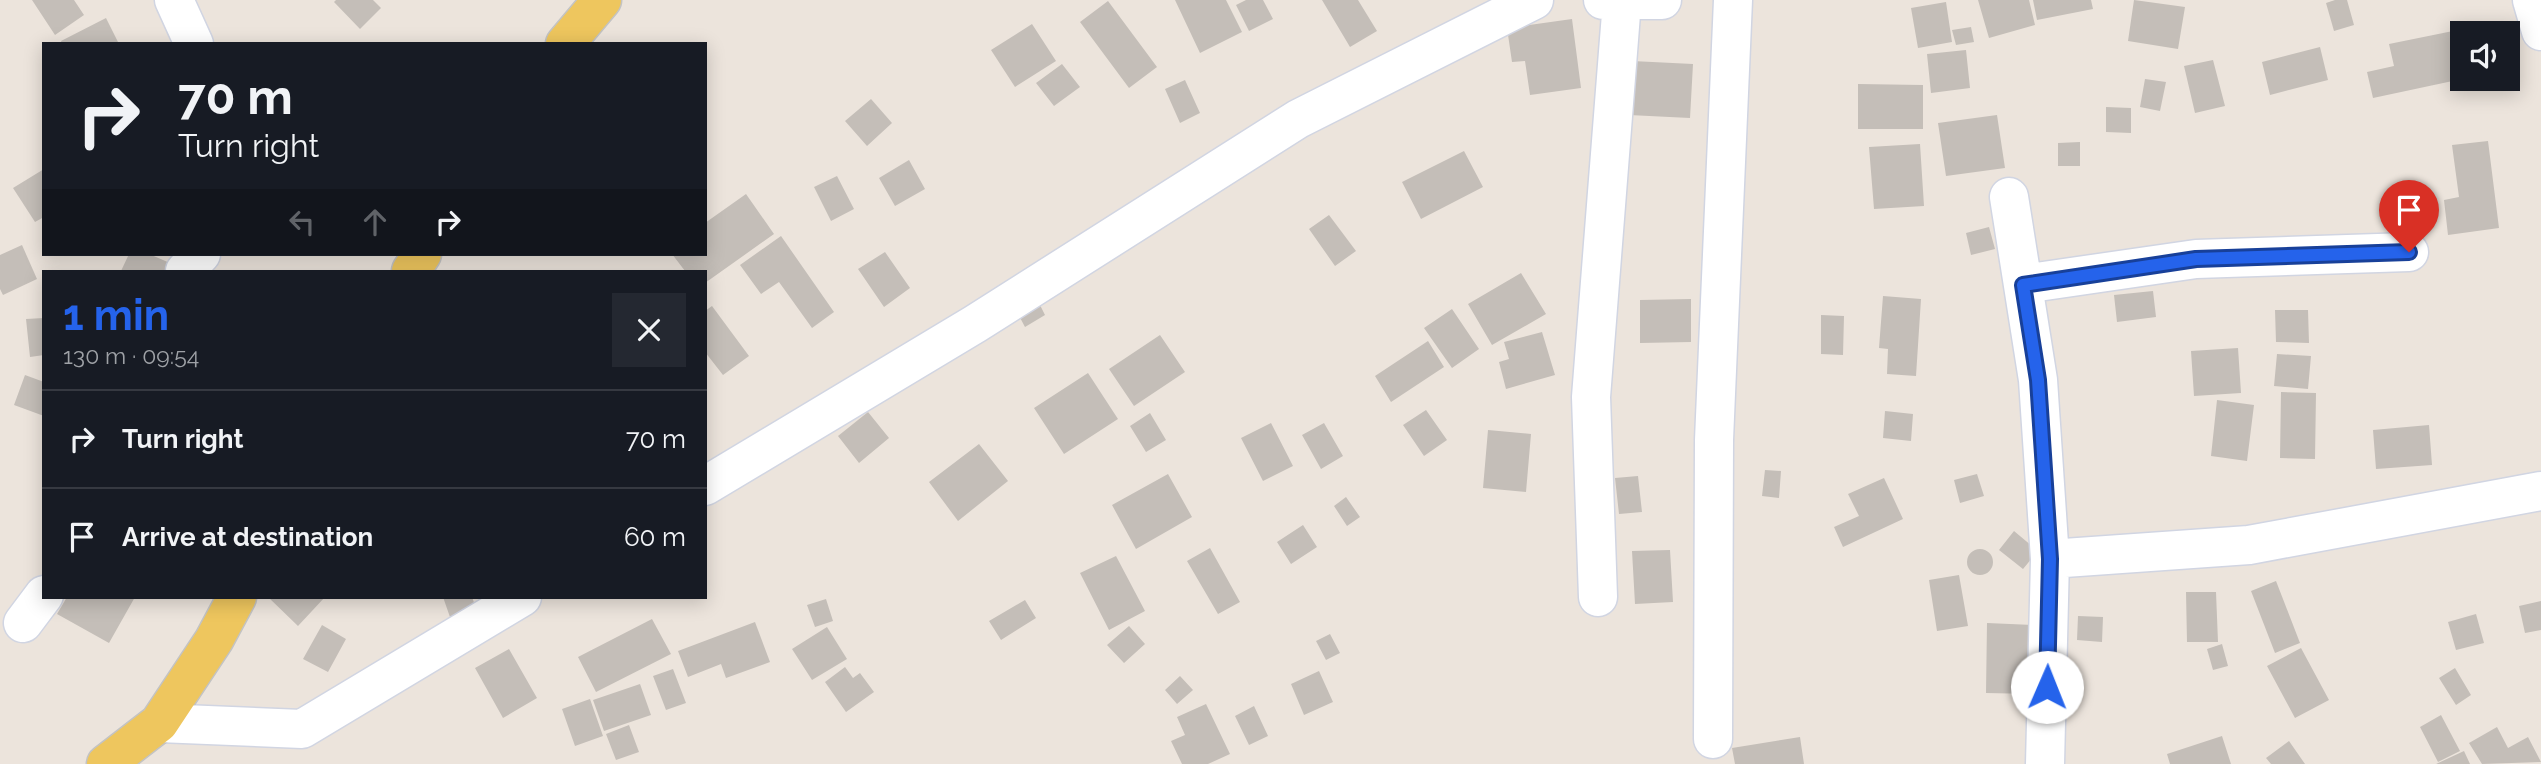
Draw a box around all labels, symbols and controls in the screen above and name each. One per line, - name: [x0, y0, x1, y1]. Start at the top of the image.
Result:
- map controls: [2450, 21, 2520, 91]
- button: sound: [2450, 21, 2520, 91]
- text: 70 m: [178, 68, 293, 125]
- icon: right: [63, 70, 154, 161]
- text: Turn right: [178, 127, 319, 164]
- pin: [2379, 180, 2439, 252]
- icon: arrive: [2390, 191, 2428, 229]
- icon: left: [283, 203, 321, 241]
- icon: ahead: [356, 203, 394, 241]
- icon: right: [429, 203, 467, 241]
- text: 1 min: [63, 291, 169, 340]
- button: close: [612, 293, 686, 367]
- text: 130 m · 09:54: [63, 342, 199, 369]
- icon: right: [63, 420, 101, 458]
- text: Turn right: [122, 424, 243, 454]
- text: 70 m: [626, 424, 686, 454]
- icon: arrive: [63, 518, 101, 556]
- text: Arrive at destination: [122, 522, 373, 552]
- text: 60 m: [624, 522, 686, 552]
- position arrow: [2010, 650, 2084, 724]

